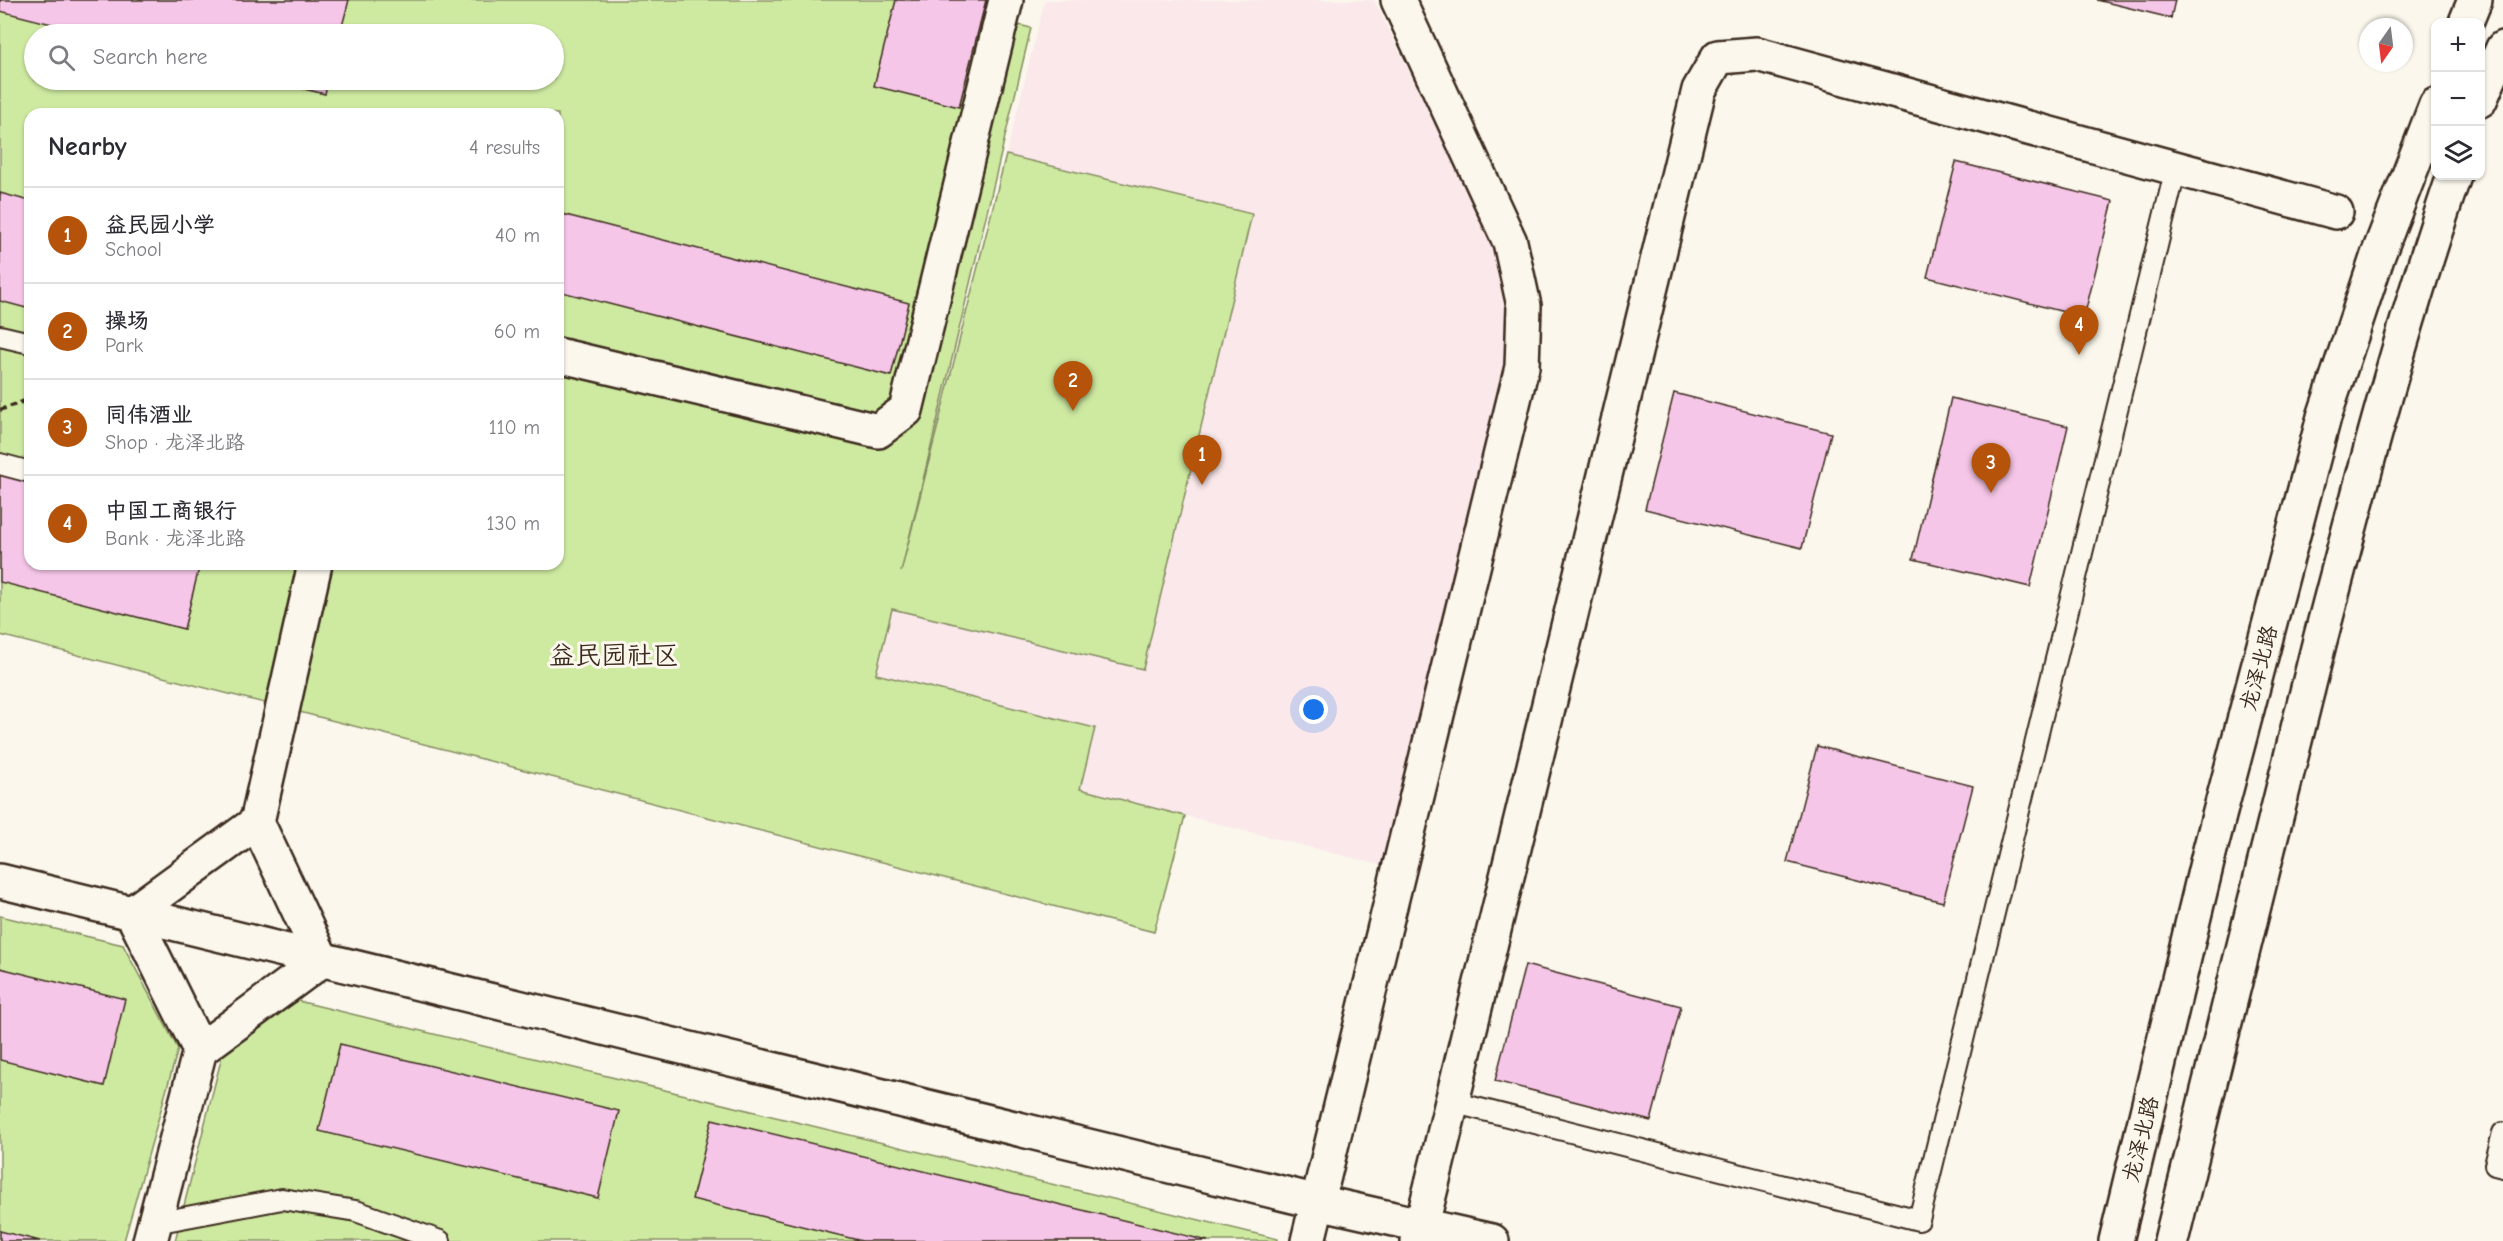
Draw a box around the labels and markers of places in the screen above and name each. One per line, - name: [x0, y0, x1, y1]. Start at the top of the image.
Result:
- pin: 4: [2060, 306, 2098, 355]
- pin: 2: [1054, 362, 1092, 411]
- pin: 1: [1182, 436, 1222, 485]
- pin: 3: [1972, 444, 2010, 493]

